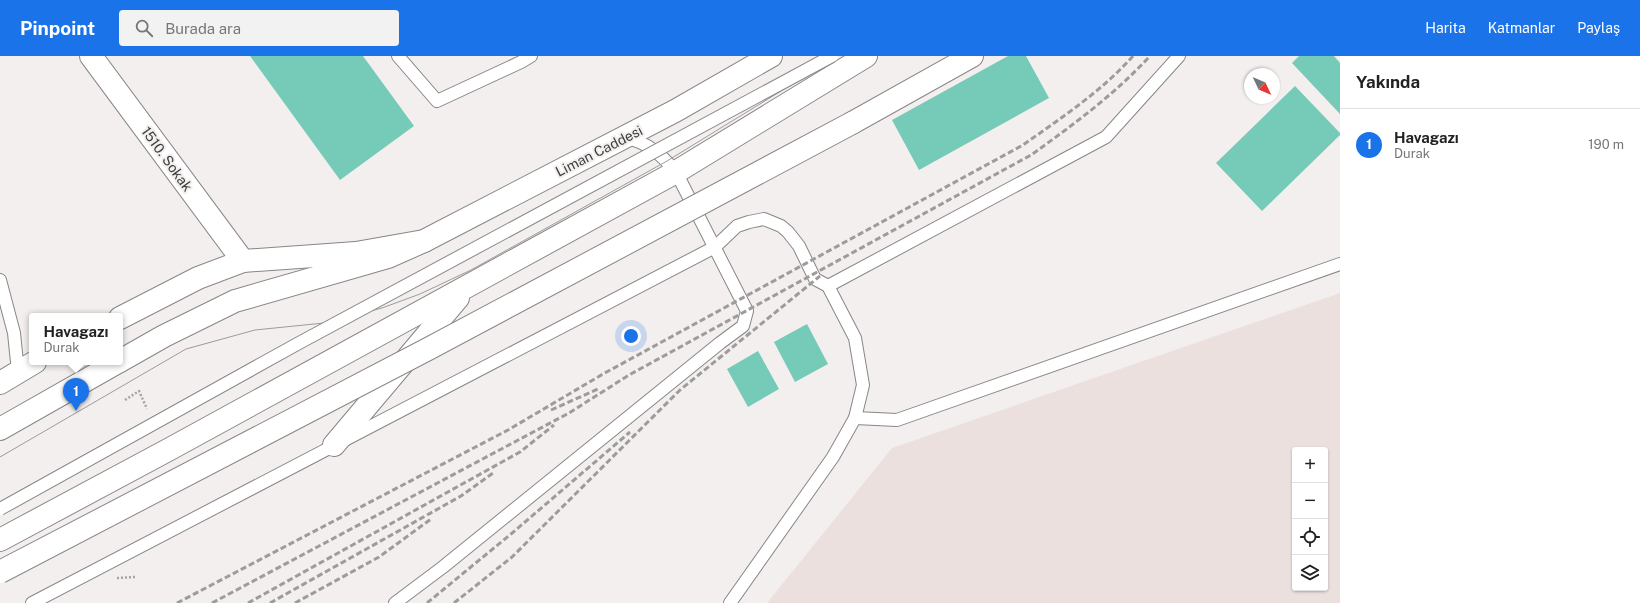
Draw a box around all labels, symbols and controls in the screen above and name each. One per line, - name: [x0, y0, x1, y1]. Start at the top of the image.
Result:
- search box: [119, 10, 399, 46]
- text: Pinpoint: [20, 17, 95, 39]
- icon: search: [133, 17, 155, 39]
- text: Burada ara: [165, 20, 241, 37]
- text: Harita: [1425, 20, 1466, 36]
- text: Katmanlar: [1488, 20, 1555, 36]
- text: Paylaş: [1577, 20, 1620, 36]
- north arrow: [1244, 68, 1280, 104]
- text: Yakında: [1356, 72, 1420, 92]
- street label: Liman Caddesi: [553, 122, 645, 180]
- street label: 1510. Sokak: [138, 124, 196, 195]
- text: Havagazı: [1394, 129, 1459, 146]
- text: 1: [1366, 137, 1372, 152]
- text: 190 m: [1588, 137, 1624, 152]
- text: Durak: [1394, 146, 1430, 161]
- popup: [29, 313, 123, 365]
- text: Havagazı: [44, 323, 108, 340]
- your location: [621, 326, 641, 346]
- text: Durak: [44, 340, 80, 355]
- pin: 1: [63, 378, 89, 411]
- map controls: [1292, 447, 1328, 591]
- button: +: [1292, 447, 1328, 483]
- button: −: [1292, 483, 1328, 519]
- button: locate: [1292, 519, 1328, 555]
- button: layers: [1292, 555, 1328, 591]

